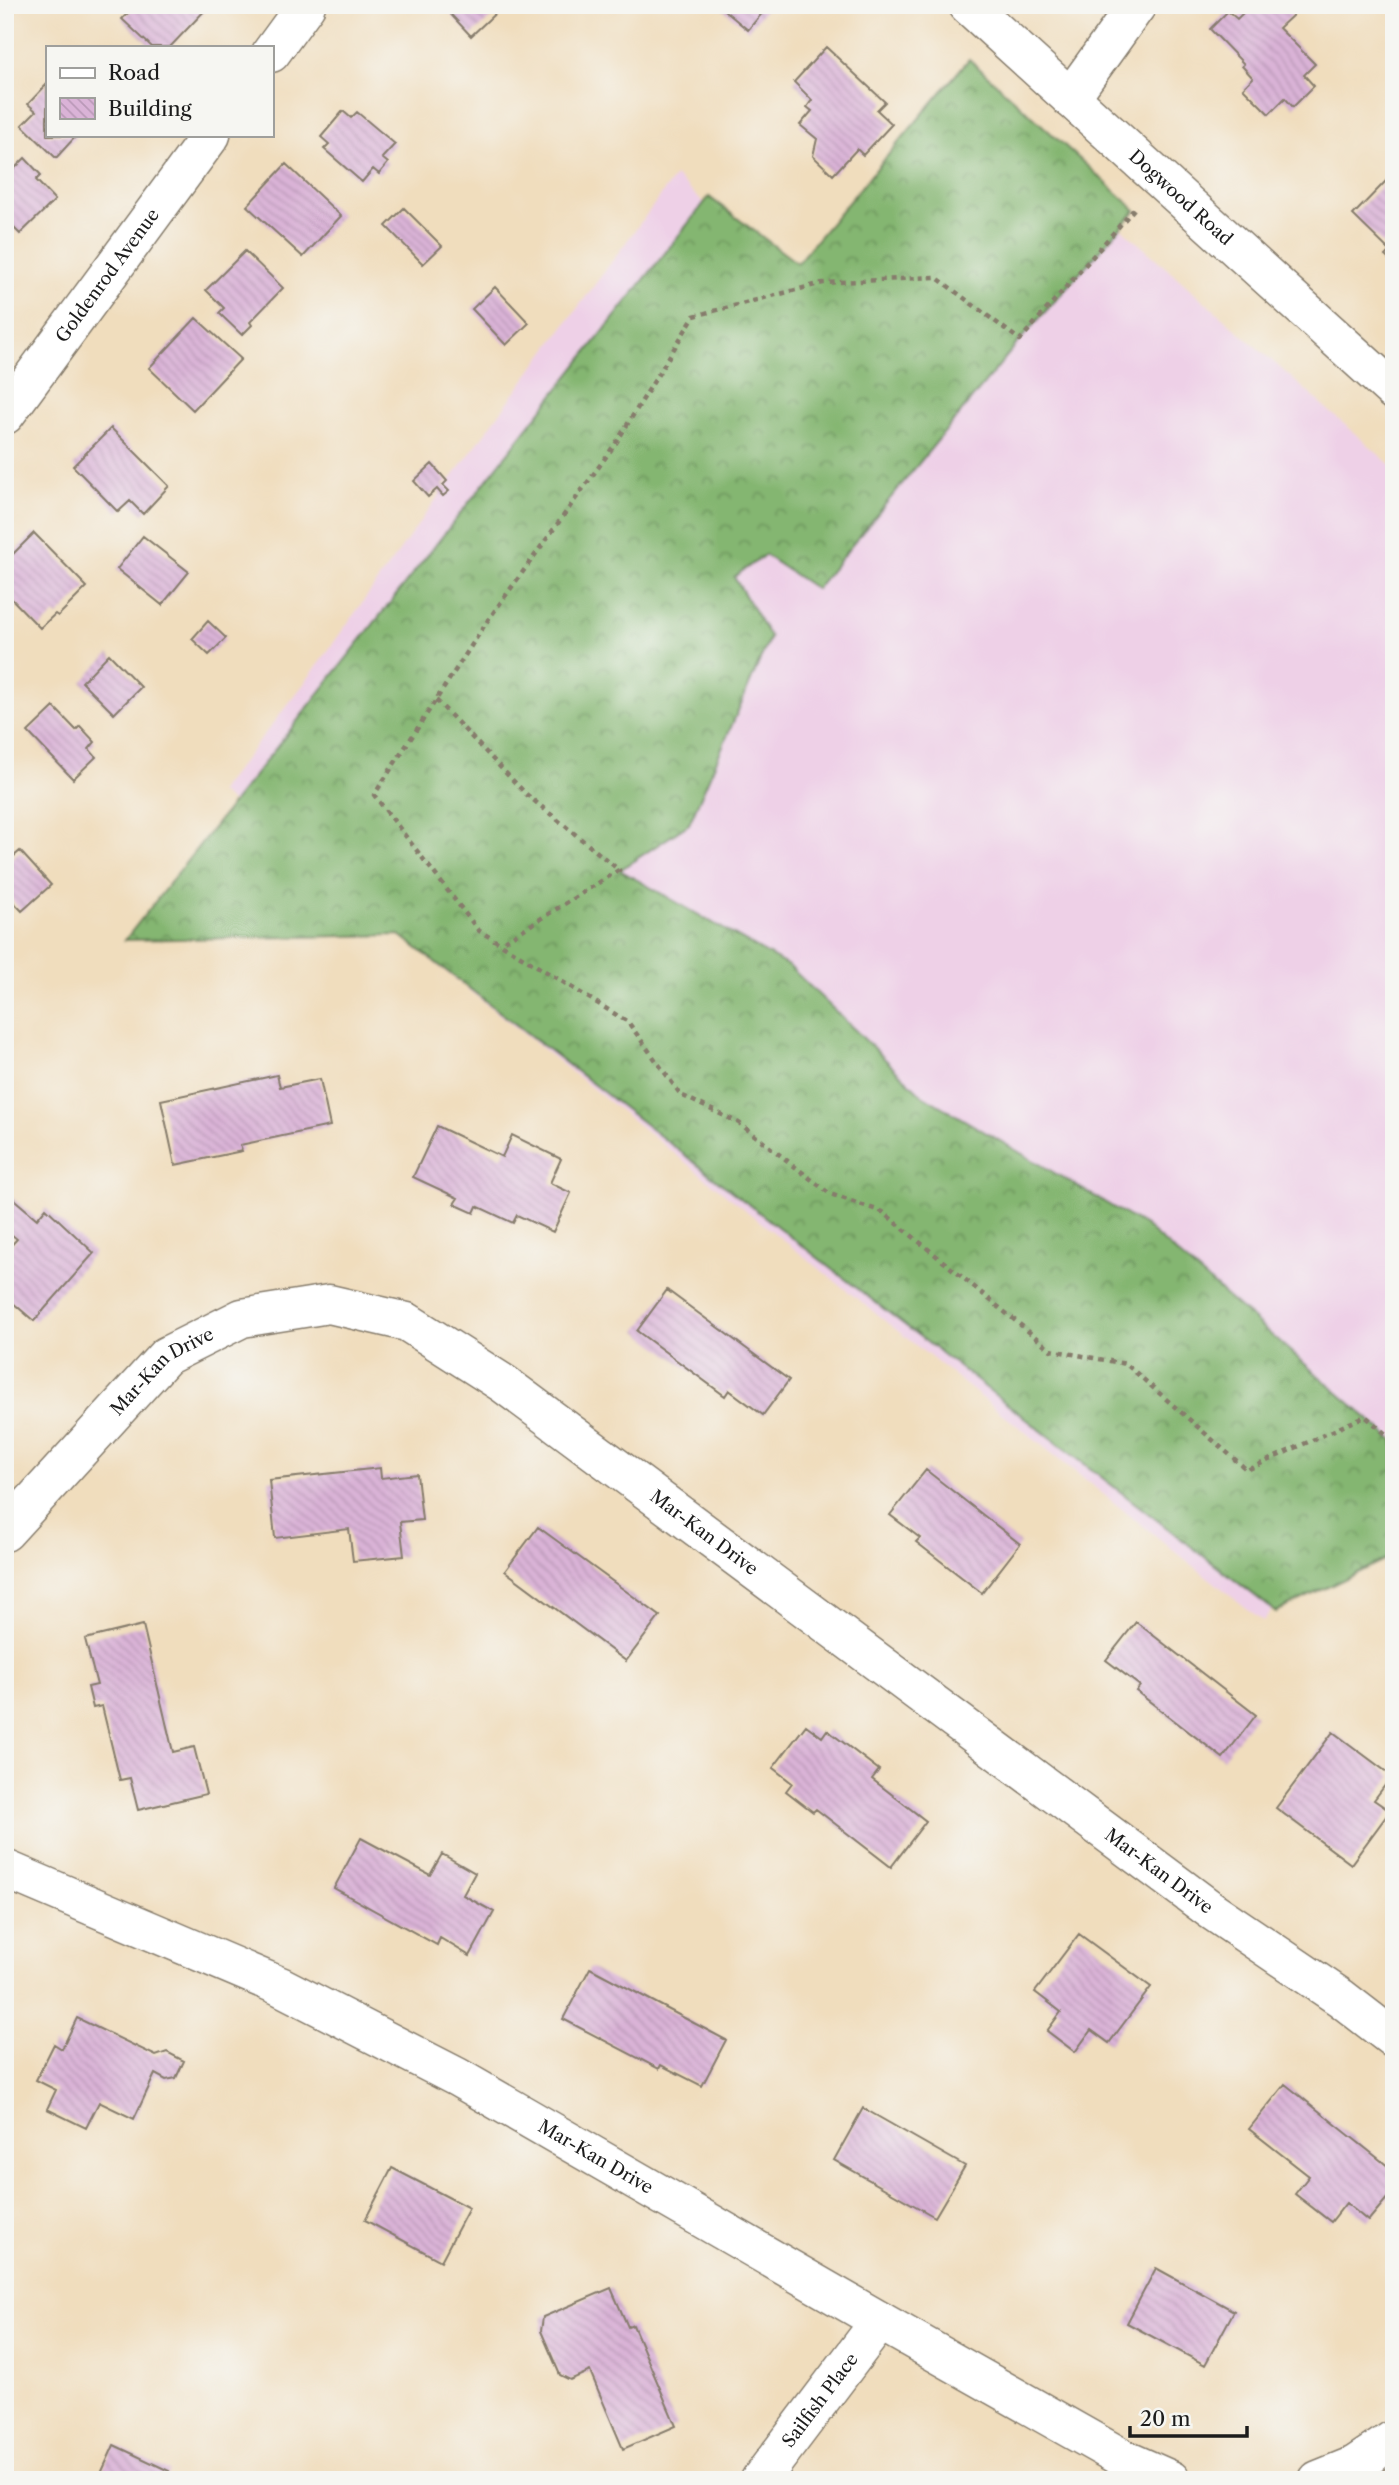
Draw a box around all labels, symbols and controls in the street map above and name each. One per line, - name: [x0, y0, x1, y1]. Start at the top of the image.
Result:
- legend: [46, 46, 273, 136]
- text: Road: [108, 60, 160, 85]
- text: Building: [108, 96, 193, 121]
- street label: Dogwood Road: [1124, 145, 1237, 250]
- street label: Goldenrod Avenue: [51, 204, 164, 347]
- street label: Mar-Kan Drive: [106, 1323, 217, 1420]
- street label: Mar-Kan Drive: [646, 1485, 762, 1580]
- street label: Mar-Kan Drive: [1101, 1824, 1217, 1919]
- street label: Mar-Kan Drive: [534, 2115, 657, 2199]
- street label: Sailfish Place: [778, 2349, 863, 2452]
- scale bar: [1130, 2394, 1247, 2438]
- text: 20 m: [1140, 2406, 1191, 2431]

